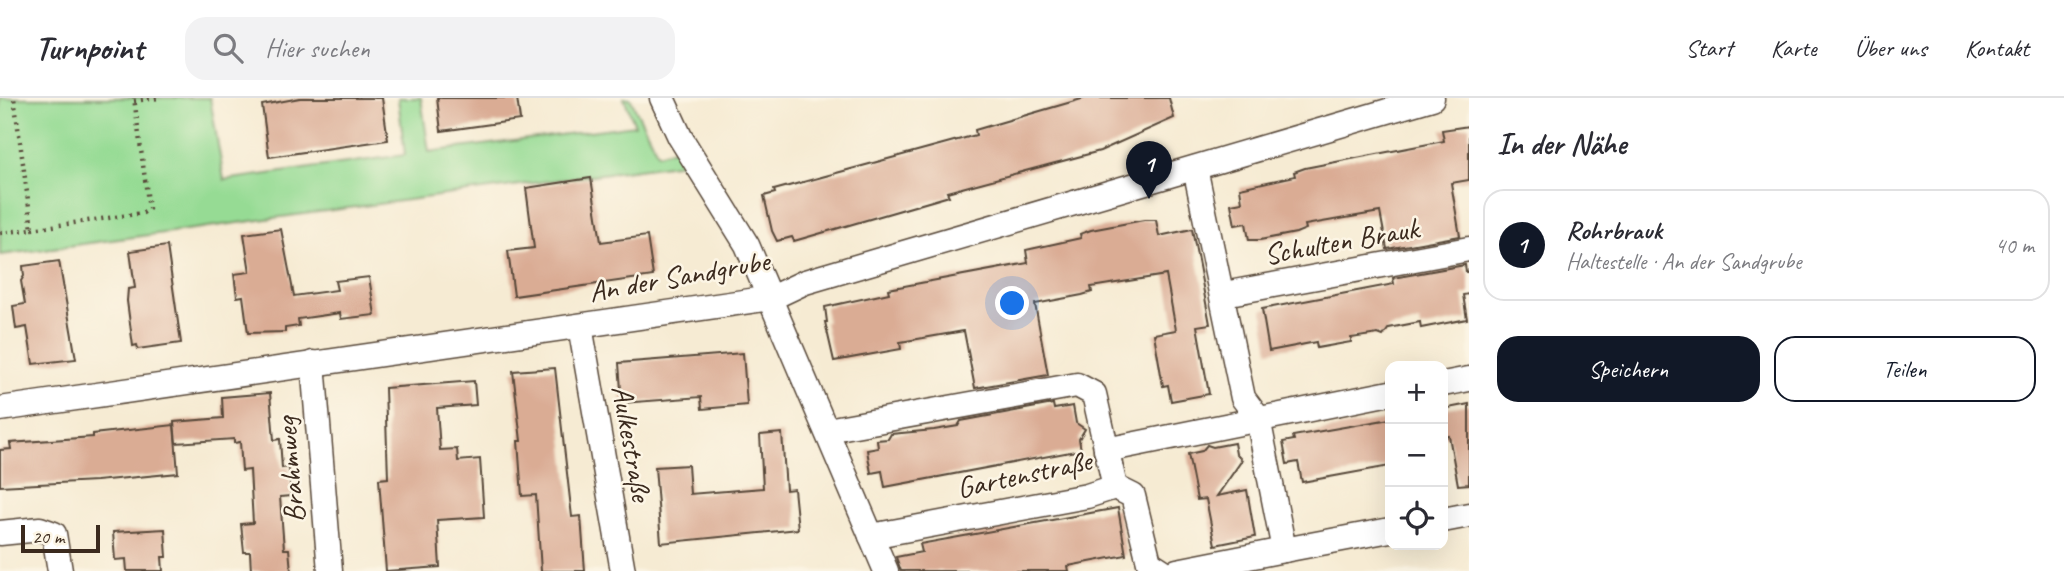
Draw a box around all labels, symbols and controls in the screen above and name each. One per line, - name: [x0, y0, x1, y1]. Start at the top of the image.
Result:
- search box: [185, 17, 675, 80]
- text: Turnpoint: [35, 27, 143, 69]
- icon: search: [209, 29, 247, 67]
- text: Hier suchen: [265, 32, 370, 65]
- text: Start: [1686, 33, 1733, 63]
- text: Karte: [1771, 33, 1817, 63]
- text: Über uns: [1855, 33, 1927, 63]
- text: Kontakt: [1965, 33, 2029, 63]
- text: In der Nähe: [1497, 125, 1626, 163]
- pin: 1: [1126, 141, 1172, 199]
- street label: Schulten Brauk: [1261, 208, 1423, 273]
- text: Rohrbrauk: [1566, 214, 1662, 247]
- text: 1: [1517, 231, 1527, 260]
- text: 40 m: [1995, 231, 2034, 260]
- street label: An der Sandgrube: [586, 241, 774, 311]
- text: Haltestelle · An der Sandgrube: [1566, 247, 1801, 276]
- your location: [995, 286, 1029, 320]
- button: Speichern: [1497, 336, 1760, 402]
- button: Teilen: [1774, 336, 2036, 402]
- map controls: [1385, 361, 1448, 550]
- button: +: [1385, 361, 1448, 424]
- street label: Aulkestraße: [603, 382, 661, 506]
- street label: Brahmweg: [266, 413, 314, 524]
- button: −: [1385, 424, 1448, 487]
- street label: Gartenstraße: [953, 441, 1097, 507]
- button: locate: [1385, 487, 1448, 550]
- scale bar: [21, 522, 100, 554]
- text: 20 m: [32, 525, 64, 549]

